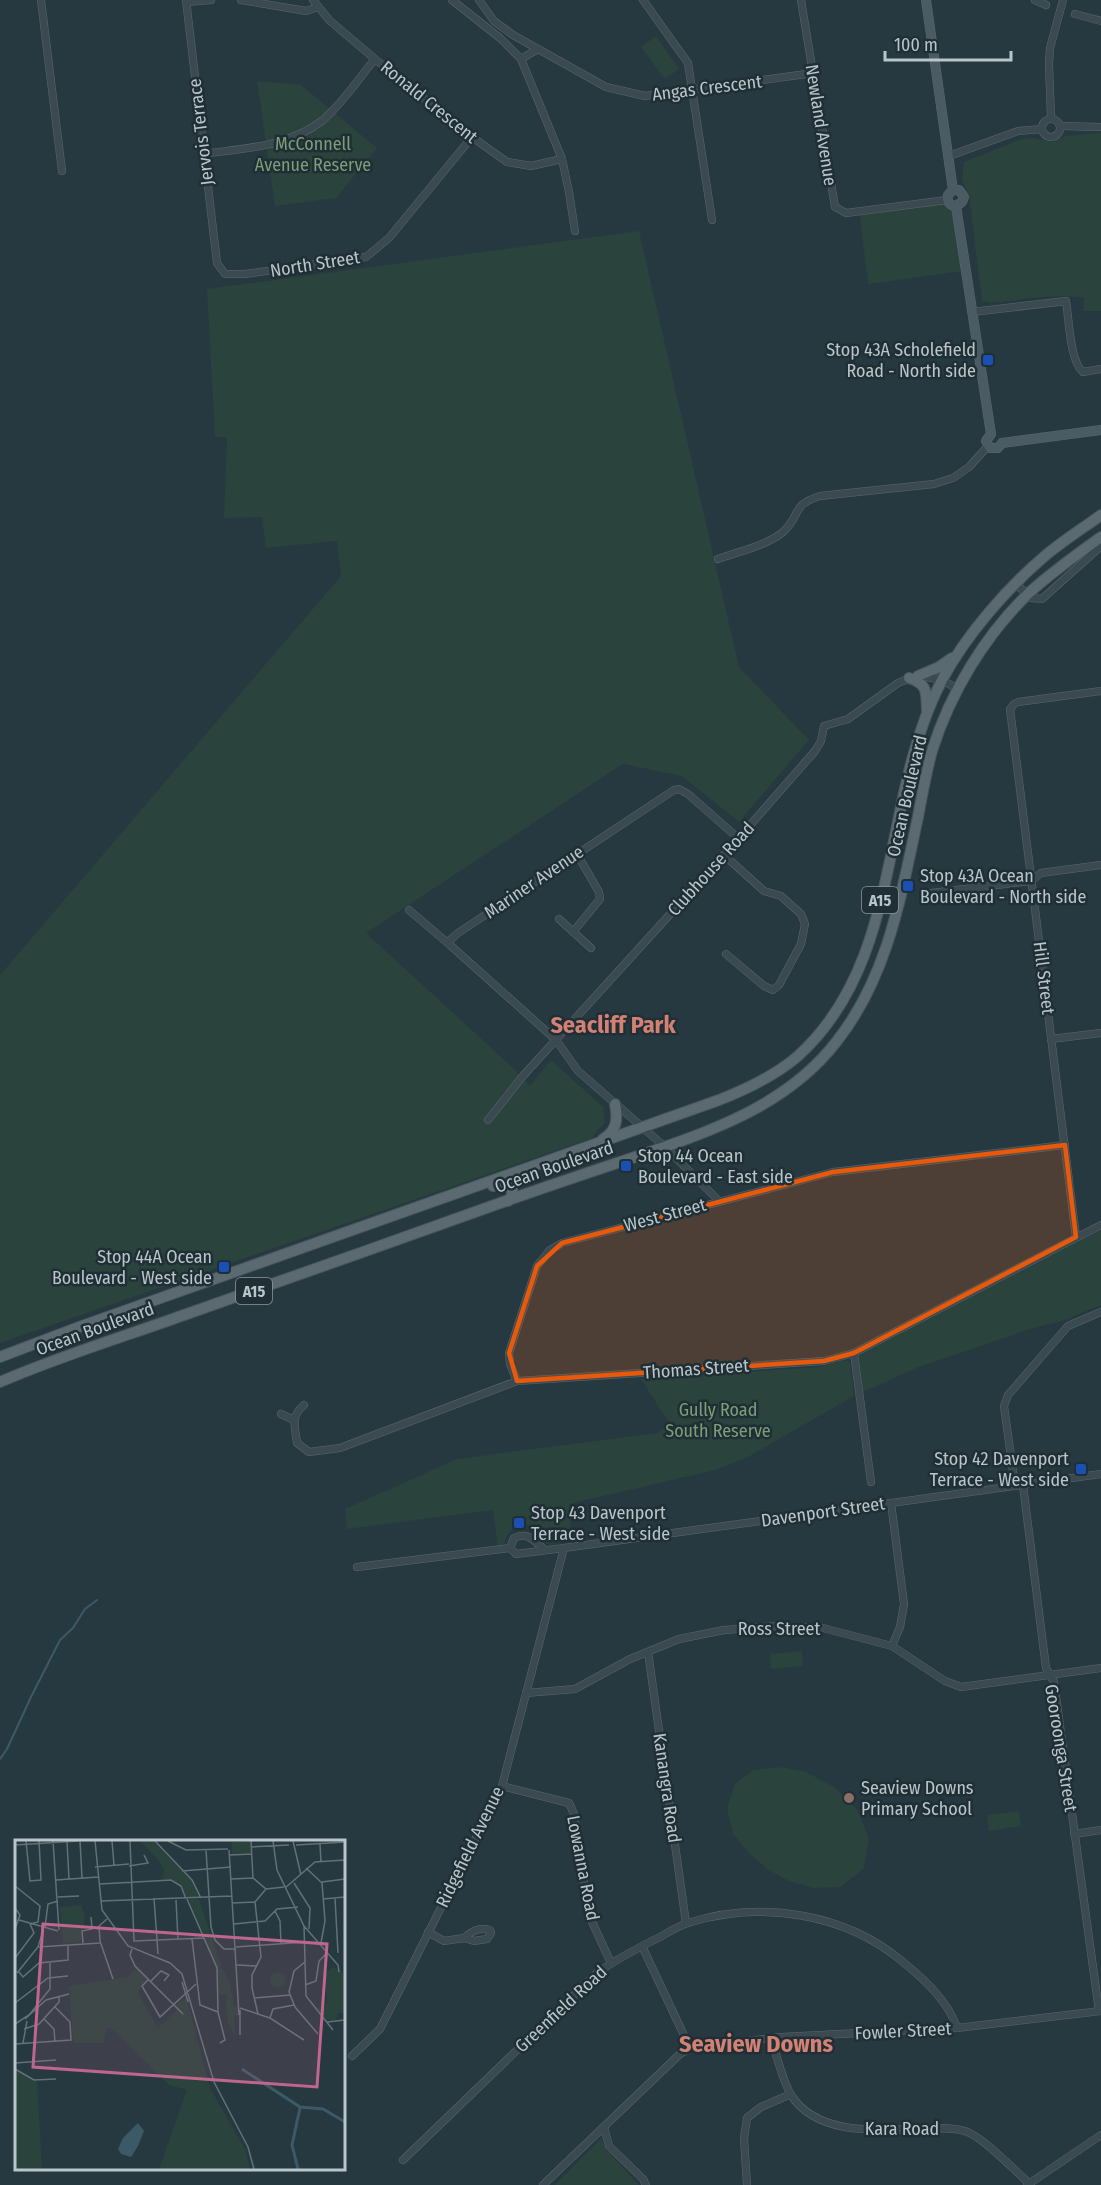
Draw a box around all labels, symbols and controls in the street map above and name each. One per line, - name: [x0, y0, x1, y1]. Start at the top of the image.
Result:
- scale bar: [885, 24, 1011, 62]
- text: 100 m: [894, 34, 938, 56]
- street label: Ronald Crescent: [376, 56, 482, 148]
- street label: Newland Avenue: [801, 63, 841, 187]
- street label: Angas Crescent: [651, 70, 763, 106]
- street label: Jervois Terrace: [184, 77, 218, 187]
- park label: McConnell Avenue Reserve: [255, 133, 371, 176]
- street label: North Street: [269, 246, 362, 282]
- place label: Stop 43A Scholefield Road - North side: [826, 339, 976, 382]
- marker: Stop 43A Scholefield Road - North side: [981, 353, 995, 367]
- street label: Ocean Boulevard: [882, 733, 932, 859]
- street label: Clubhouse Road: [663, 817, 759, 921]
- street label: Mariner Avenue: [480, 841, 588, 923]
- place label: Stop 43A Ocean Boulevard - North side: [920, 865, 1086, 908]
- marker: Stop 43A Ocean Boulevard - North side: [901, 879, 915, 893]
- road number: A15: [862, 887, 898, 913]
- street label: Hill Street: [1029, 940, 1059, 1016]
- district label: Seacliff Park: [550, 1011, 676, 1039]
- street label: Ocean Boulevard: [492, 1136, 616, 1198]
- place label: Stop 44 Ocean Boulevard - East side: [638, 1145, 793, 1188]
- marker: Stop 44 Ocean Boulevard - East side: [619, 1159, 633, 1173]
- street label: West Street: [621, 1193, 709, 1237]
- place label: Stop 44A Ocean Boulevard - West side: [52, 1246, 212, 1289]
- marker: Stop 44A Ocean Boulevard - West side: [217, 1260, 231, 1274]
- road number: A15: [236, 1278, 272, 1304]
- street label: Ocean Boulevard: [33, 1297, 157, 1361]
- street label: Thomas Street: [642, 1354, 750, 1384]
- park label: Gully Road South Reserve: [665, 1399, 771, 1442]
- place label: Stop 42 Davenport Terrace - West side: [930, 1448, 1069, 1491]
- marker: Stop 42 Davenport Terrace - West side: [1074, 1462, 1088, 1476]
- street label: Davenport Street: [760, 1492, 886, 1532]
- place label: Stop 43 Davenport Terrace - West side: [531, 1502, 670, 1545]
- marker: Stop 43 Davenport Terrace - West side: [512, 1516, 526, 1530]
- street label: Ross Street: [738, 1618, 820, 1640]
- street label: Gooroonga Street: [1040, 1683, 1082, 1813]
- street label: Kanangra Road: [648, 1732, 686, 1844]
- place label: Seaview Downs Primary School: [861, 1777, 974, 1820]
- street label: Ridgefield Avenue: [431, 1783, 509, 1911]
- marker: Seaview Downs Primary School: [842, 1791, 856, 1805]
- street label: Lowanna Road: [562, 1813, 604, 1923]
- inset map: [15, 1840, 345, 2170]
- street label: Greenfield Road: [511, 1961, 611, 2057]
- street label: Fowler Street: [854, 2017, 952, 2045]
- district label: Seaview Downs: [679, 2030, 833, 2058]
- street label: Kara Road: [865, 2118, 939, 2140]

